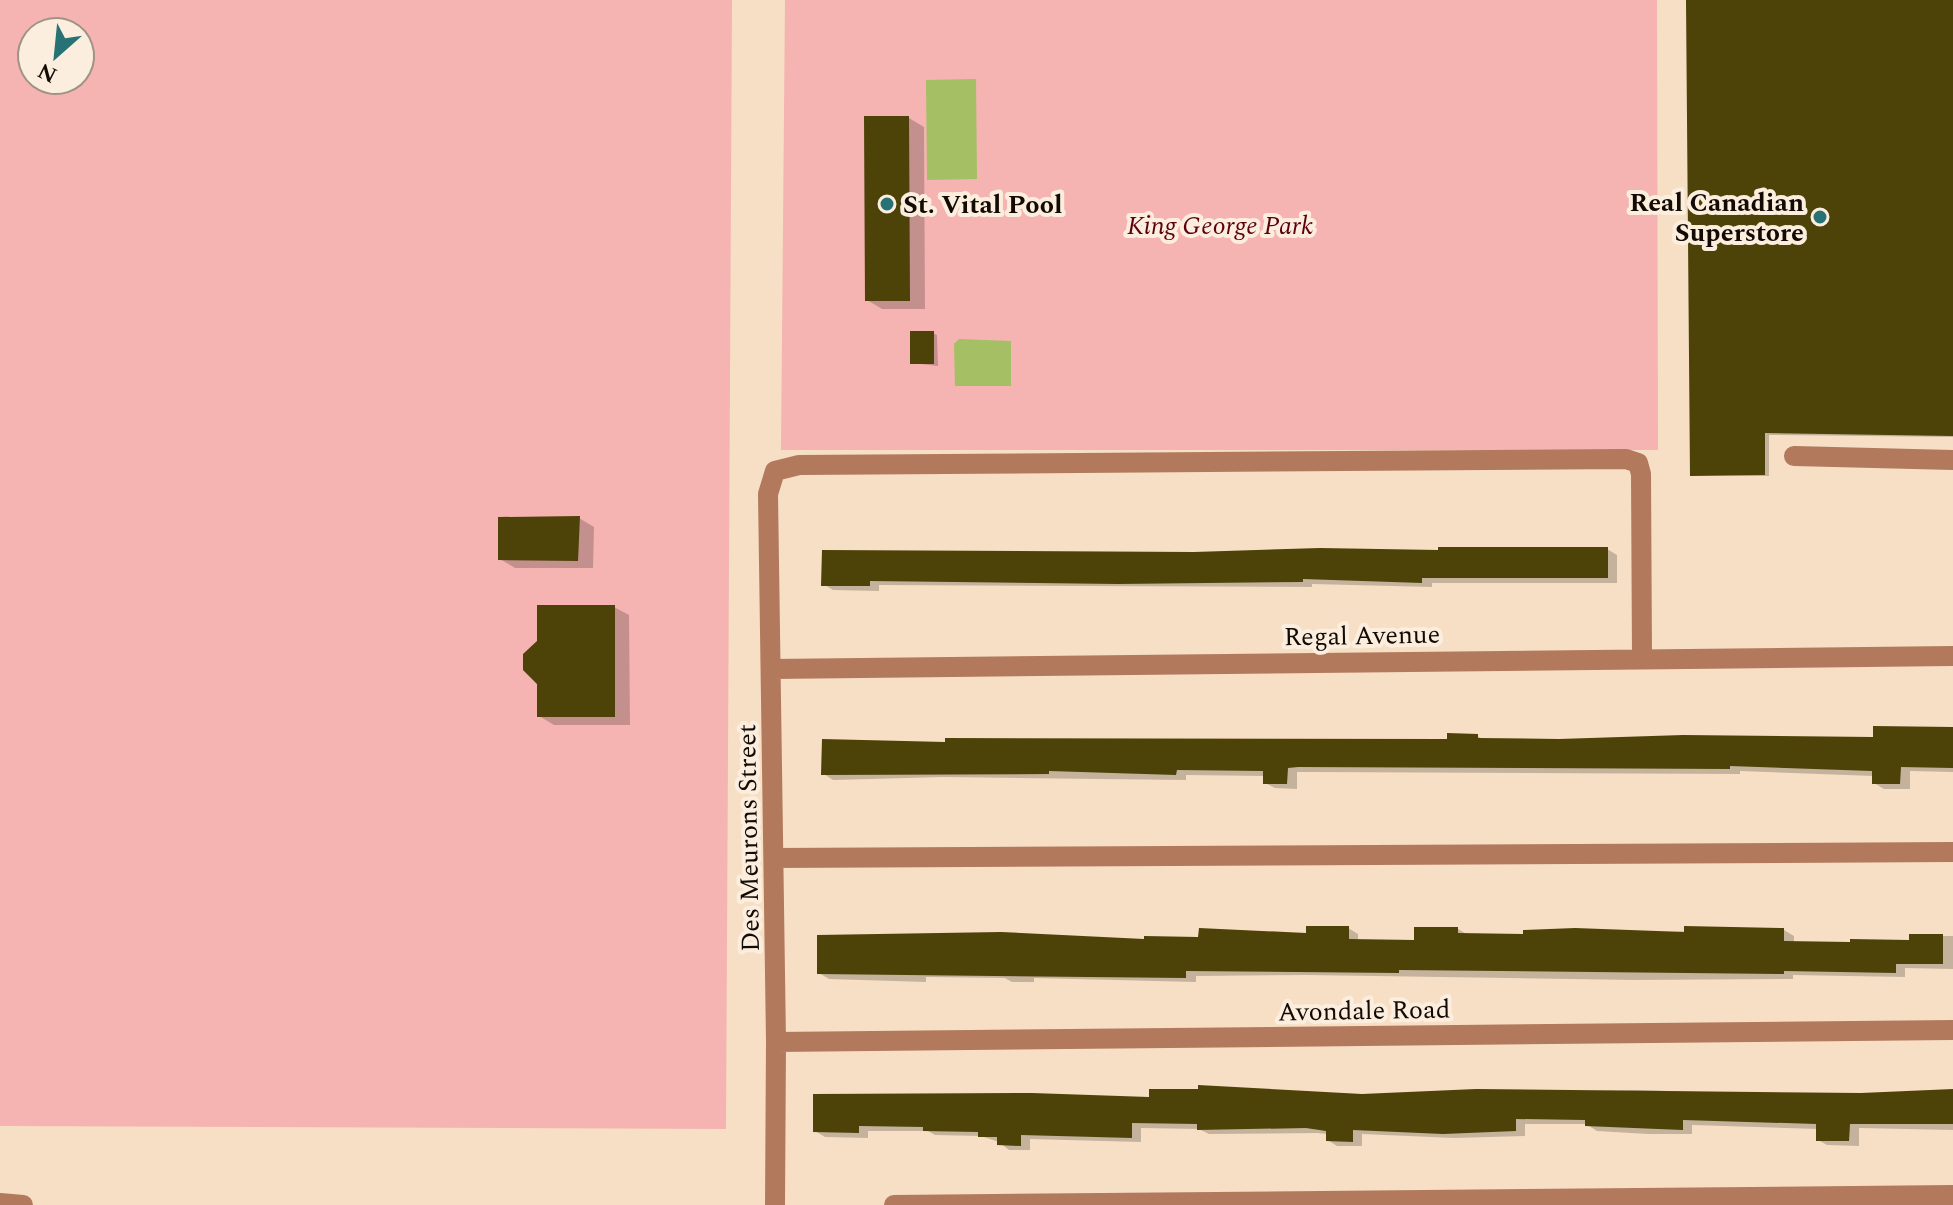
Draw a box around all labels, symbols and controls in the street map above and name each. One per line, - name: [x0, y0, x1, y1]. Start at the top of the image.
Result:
- north arrow: [16, 16, 96, 96]
- text: N: [32, 54, 63, 91]
- place label: Real Canadian Superstore: [1629, 183, 1804, 253]
- place label: St. Vital Pool: [903, 185, 1062, 225]
- marker: St. Vital Pool: [878, 195, 896, 213]
- park label: King George Park: [1127, 206, 1313, 246]
- marker: Real Canadian Superstore: [1811, 208, 1829, 226]
- street label: Regal Avenue: [1284, 615, 1440, 657]
- street label: Des Meurons Street: [727, 724, 771, 952]
- street label: Avondale Road: [1277, 989, 1451, 1033]

